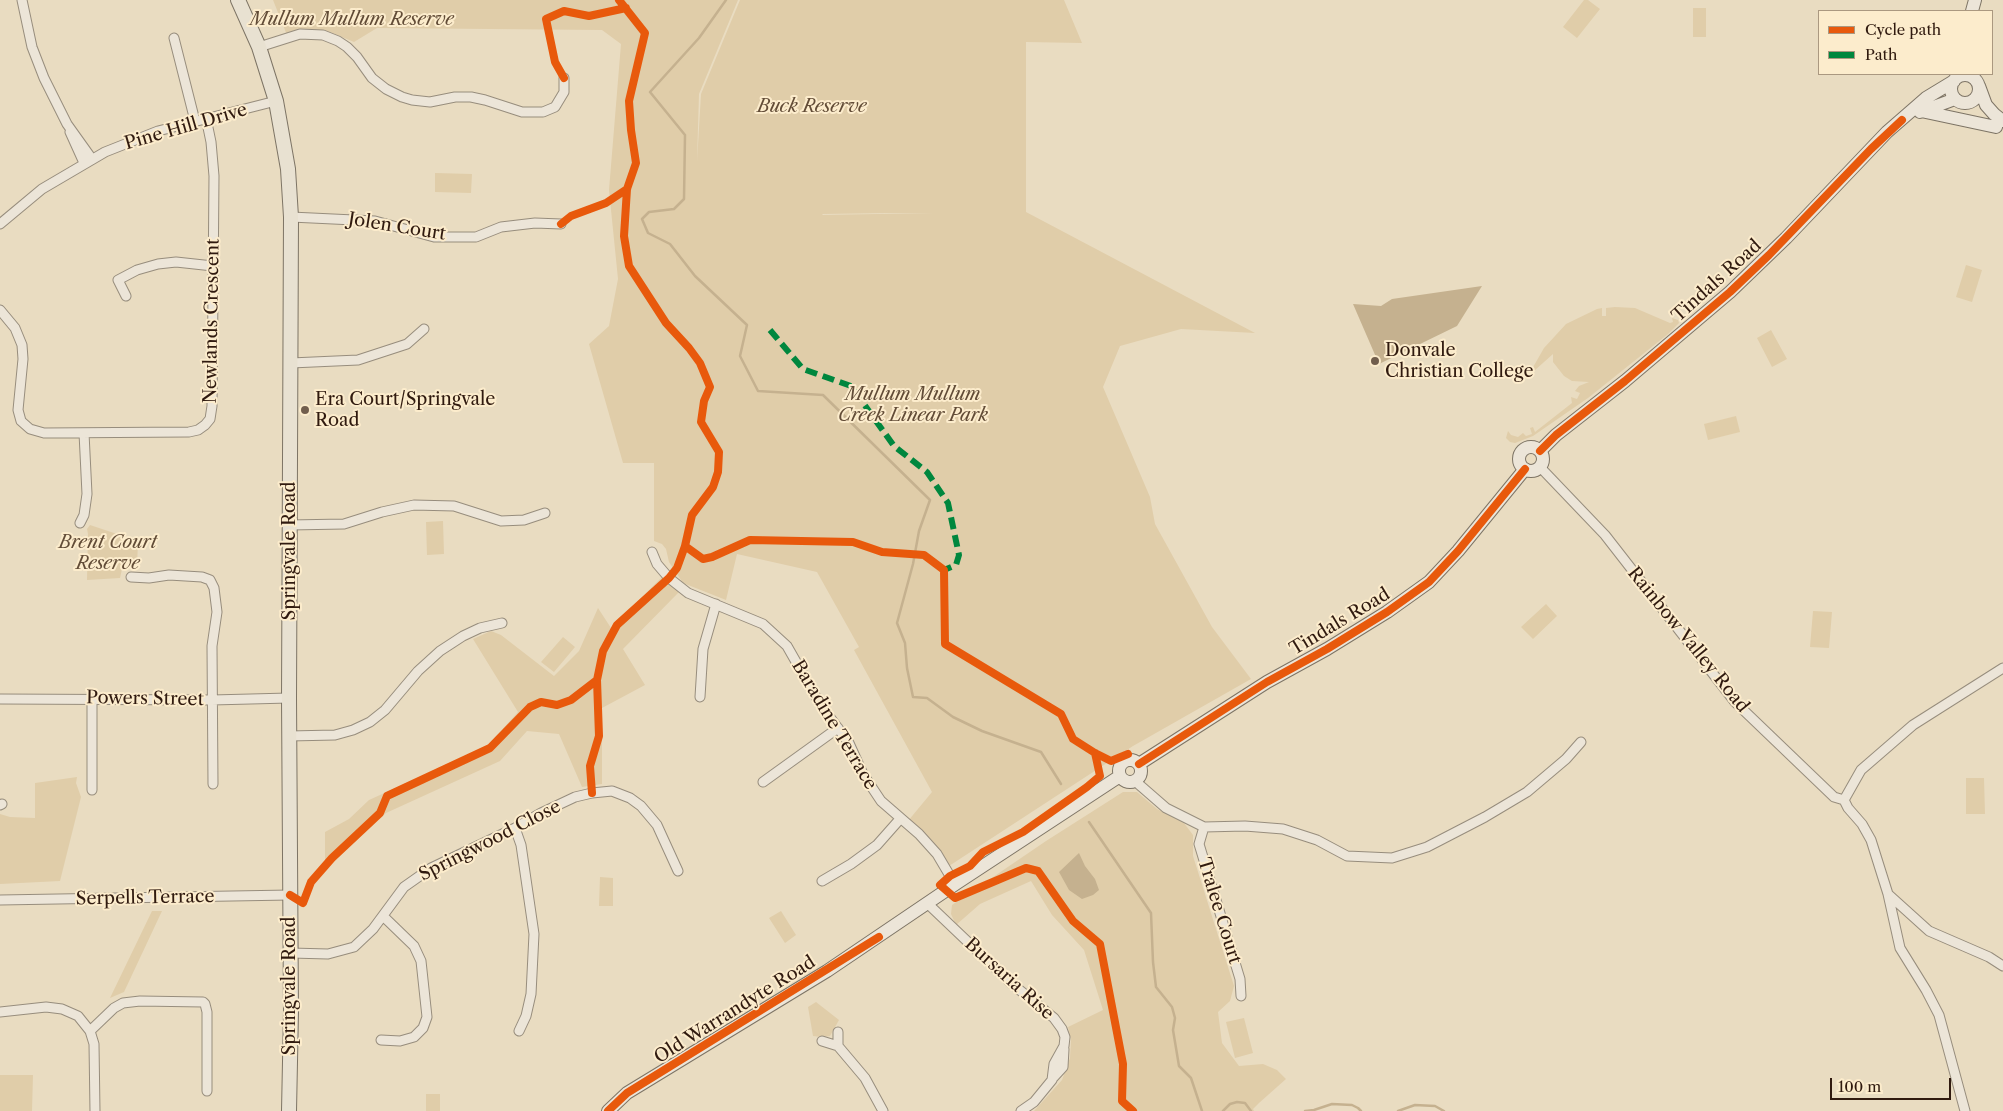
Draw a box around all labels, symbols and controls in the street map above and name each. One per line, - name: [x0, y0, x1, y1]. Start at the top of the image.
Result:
- park label: Mullum Mullum Reserve: [250, 9, 454, 31]
- legend: [1818, 10, 1993, 75]
- text: Cycle path: [1865, 20, 1941, 39]
- text: Path: [1865, 45, 1897, 64]
- park label: Buck Reserve: [757, 96, 867, 118]
- street label: Pine Hill Drive: [122, 99, 250, 155]
- street label: Jolen Court: [347, 209, 447, 245]
- street label: Tindals Road: [1668, 235, 1766, 327]
- street label: Newlands Crescent: [200, 238, 224, 404]
- place label: Donvale Christian College: [1385, 340, 1534, 382]
- marker: Donvale Christian College: [1369, 355, 1381, 367]
- park label: Mullum Mullum Creek Linear Park: [838, 384, 988, 426]
- place label: Era Court/Springvale Road: [315, 389, 495, 432]
- marker: Era Court/Springvale Road: [299, 404, 311, 416]
- street label: Springvale Road: [279, 481, 301, 621]
- park label: Brent Court Reserve: [59, 532, 157, 574]
- street label: Rainbow Valley Road: [1623, 563, 1753, 717]
- street label: Tindals Road: [1286, 584, 1394, 660]
- street label: Baradine Terrace: [787, 656, 881, 794]
- street label: Powers Street: [86, 687, 204, 711]
- street label: Springwood Close: [416, 796, 564, 886]
- street label: Tralee Court: [1193, 855, 1245, 967]
- street label: Serpells Terrace: [75, 886, 215, 910]
- street label: Springvale Road: [279, 916, 301, 1056]
- street label: Bursaria Rise: [960, 933, 1058, 1025]
- street label: Old Warrandyte Road: [650, 952, 820, 1068]
- scale bar: [1833, 1068, 1954, 1100]
- text: 100 m: [1838, 1077, 1881, 1096]

